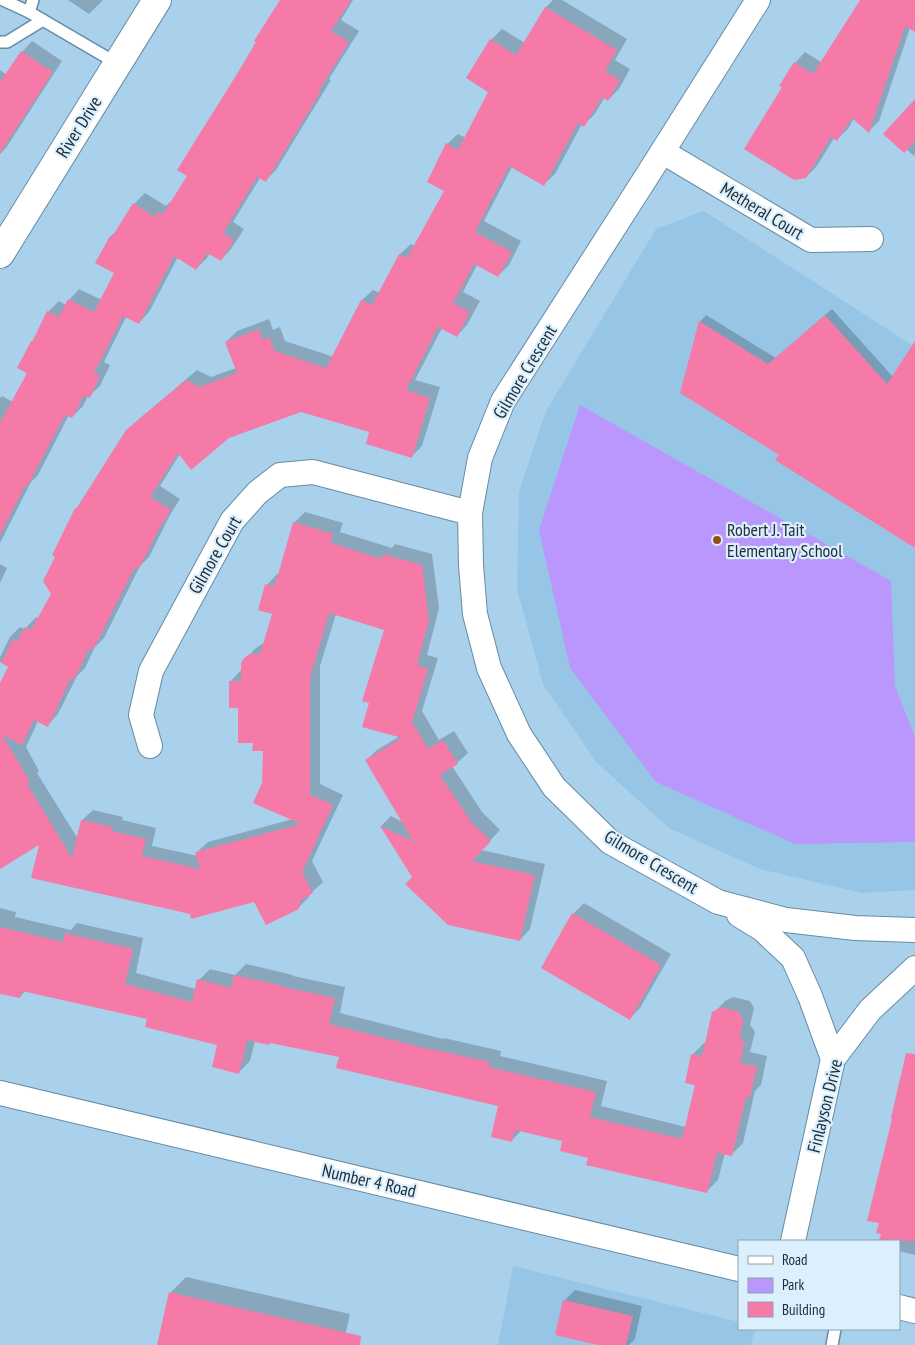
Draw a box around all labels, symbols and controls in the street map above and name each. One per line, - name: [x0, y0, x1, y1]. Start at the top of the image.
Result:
- street label: River Drive: [51, 92, 106, 162]
- street label: Metheral Court: [716, 177, 808, 244]
- street label: Gilmore Crescent: [488, 321, 562, 423]
- street label: Gilmore Court: [183, 512, 246, 598]
- place label: Robert J. Tait Elementary School: [727, 518, 843, 562]
- marker: Robert J. Tait Elementary School: [711, 534, 723, 546]
- street label: Gilmore Crescent: [600, 825, 702, 899]
- street label: Finlayson Drive: [802, 1057, 847, 1155]
- street label: Number 4 Road: [320, 1159, 418, 1202]
- legend: [738, 1240, 900, 1330]
- text: Road: [782, 1250, 808, 1269]
- text: Park: [782, 1275, 804, 1294]
- text: Building: [782, 1300, 825, 1319]

